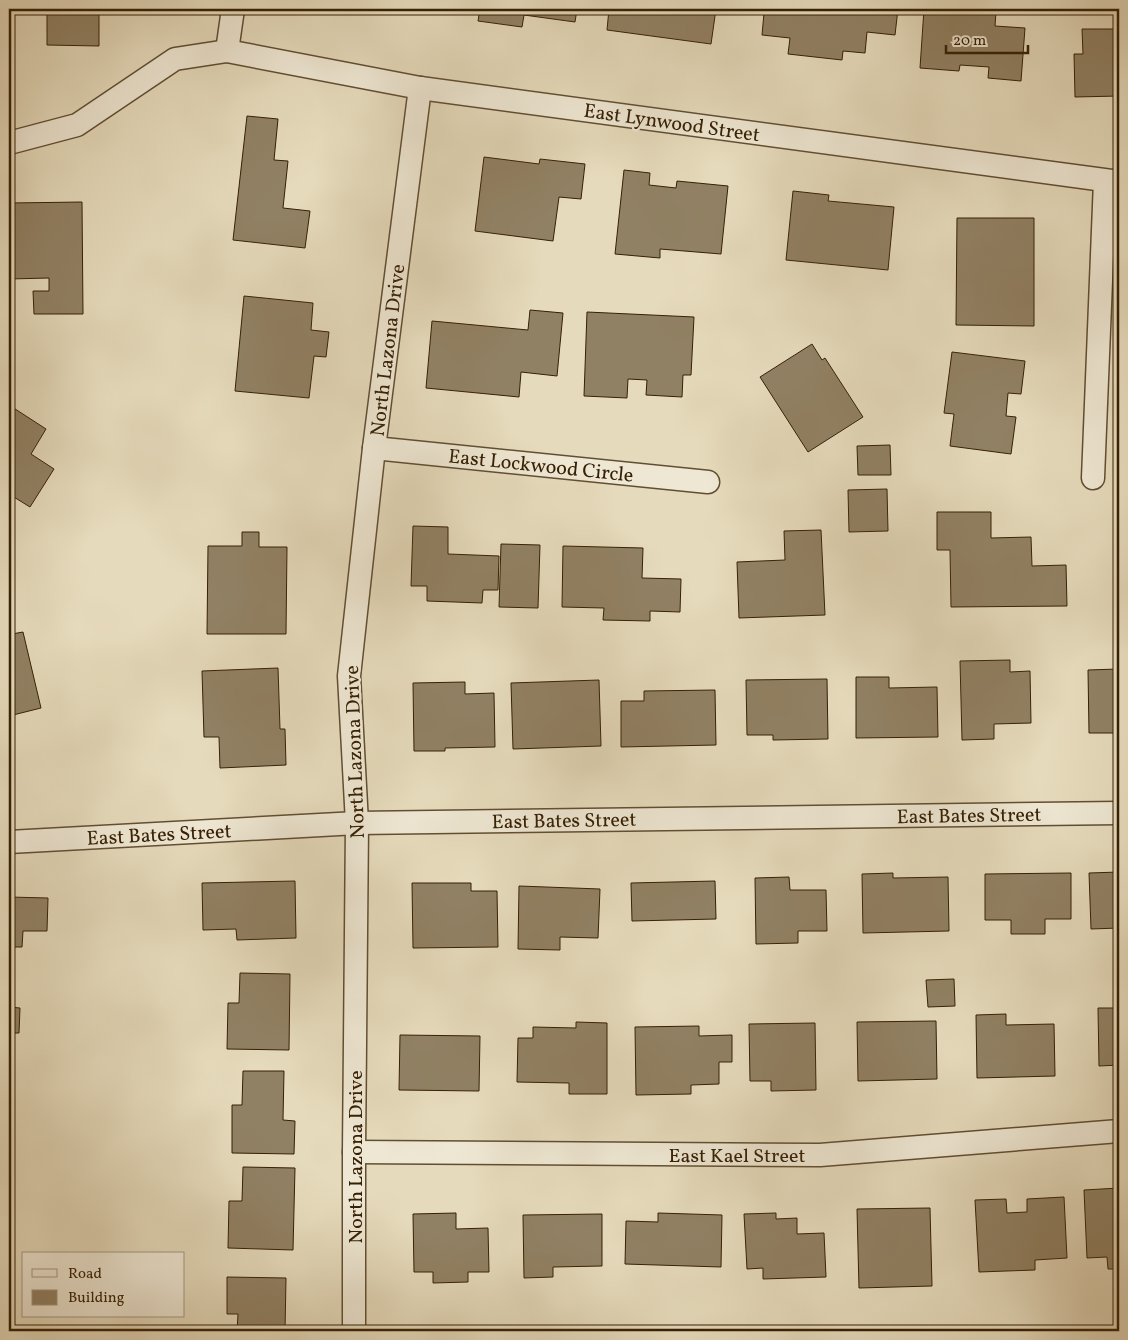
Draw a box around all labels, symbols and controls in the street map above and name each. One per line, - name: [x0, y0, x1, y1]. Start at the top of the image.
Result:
- scale bar: [946, 22, 1028, 54]
- text: 20 m: [953, 31, 986, 52]
- street label: East Lynwood Street: [582, 98, 762, 150]
- street label: North Lazona Drive: [365, 262, 413, 438]
- street label: East Lockwood Circle: [447, 443, 635, 491]
- street label: North Lazona Drive: [339, 665, 373, 839]
- street label: East Bates Street: [896, 802, 1042, 832]
- street label: East Bates Street: [491, 807, 637, 837]
- street label: East Bates Street: [86, 818, 232, 854]
- street label: North Lazona Drive: [343, 1070, 371, 1244]
- street label: East Kael Street: [669, 1143, 805, 1171]
- legend: [22, 1252, 185, 1318]
- text: Road: [68, 1264, 102, 1285]
- text: Building: [68, 1288, 125, 1309]

